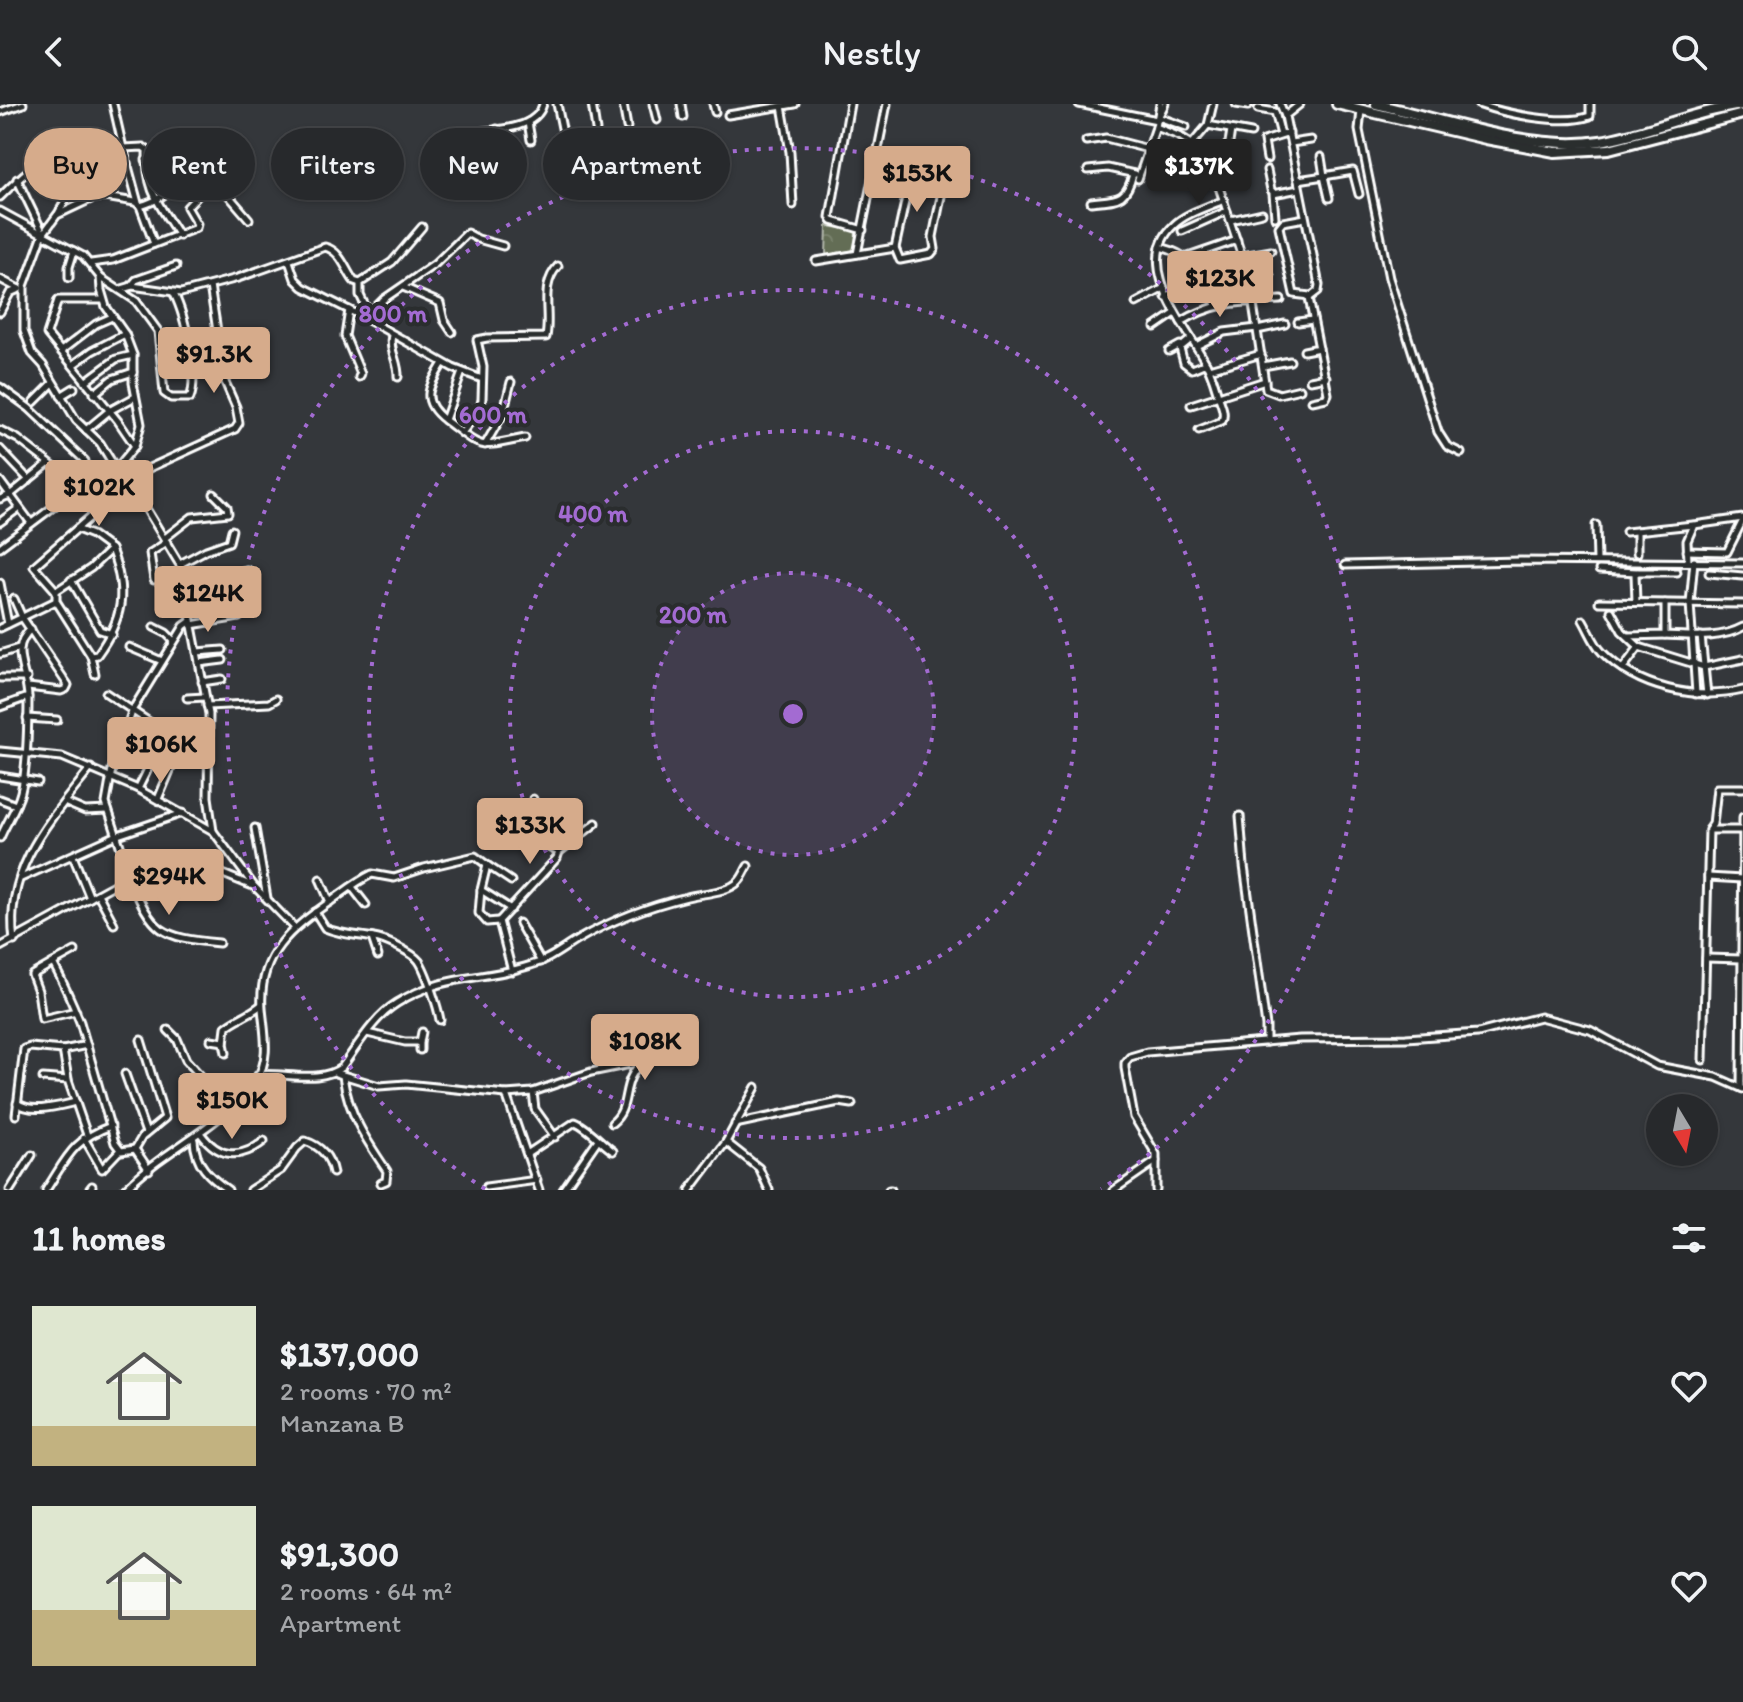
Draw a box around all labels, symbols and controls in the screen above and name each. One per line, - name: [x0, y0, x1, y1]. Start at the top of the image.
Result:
- icon: back: [32, 30, 76, 74]
- icon: search: [1667, 30, 1711, 74]
- text: Nestly: [822, 31, 921, 74]
- chip: Buy: [24, 128, 127, 200]
- chip: Rent: [143, 128, 255, 200]
- chip: Filters: [271, 128, 404, 200]
- chip: New: [420, 128, 527, 200]
- chip: Apartment: [543, 128, 730, 200]
- pin: $137K: [1143, 139, 1255, 207]
- pin: $153K: [861, 146, 973, 214]
- text: $137K: [1165, 149, 1233, 181]
- text: $153K: [882, 156, 952, 188]
- pin: $123K: [1164, 251, 1276, 319]
- text: $123K: [1185, 261, 1255, 293]
- text: 800 m: [359, 299, 428, 328]
- pin: $91.3K: [149, 327, 279, 395]
- text: $91.3K: [176, 337, 252, 369]
- text: 600 m: [459, 400, 528, 429]
- pin: $102K: [43, 460, 155, 528]
- text: $102K: [63, 470, 135, 502]
- text: 400 m: [558, 499, 629, 528]
- pin: $124K: [152, 566, 264, 634]
- text: $124K: [172, 576, 244, 608]
- text: 200 m: [659, 600, 728, 629]
- centre of rings: [779, 700, 807, 728]
- pin: $106K: [105, 717, 217, 785]
- text: $106K: [125, 727, 197, 759]
- pin: $133K: [474, 798, 586, 866]
- text: $133K: [495, 808, 565, 840]
- pin: $294K: [113, 849, 225, 917]
- text: $294K: [133, 859, 205, 891]
- pin: $108K: [589, 1014, 701, 1082]
- text: $108K: [609, 1024, 681, 1056]
- pin: $150K: [176, 1073, 288, 1141]
- text: $150K: [196, 1083, 268, 1115]
- north arrow: [1646, 1094, 1718, 1166]
- map controls: [1646, 1094, 1718, 1166]
- icon: filters: [1667, 1216, 1711, 1260]
- text: 11 homes: [32, 1218, 166, 1259]
- text: $137,000: [280, 1334, 419, 1375]
- icon: home: [96, 1338, 192, 1434]
- icon: heart: [1667, 1364, 1711, 1408]
- text: 2 rooms · 70 m²: [280, 1375, 452, 1407]
- text: Manzana B: [280, 1407, 404, 1439]
- text: $91,300: [280, 1534, 399, 1575]
- icon: home: [96, 1538, 192, 1634]
- icon: heart: [1667, 1564, 1711, 1608]
- text: 2 rooms · 64 m²: [280, 1575, 452, 1607]
- text: Apartment: [280, 1607, 401, 1639]

